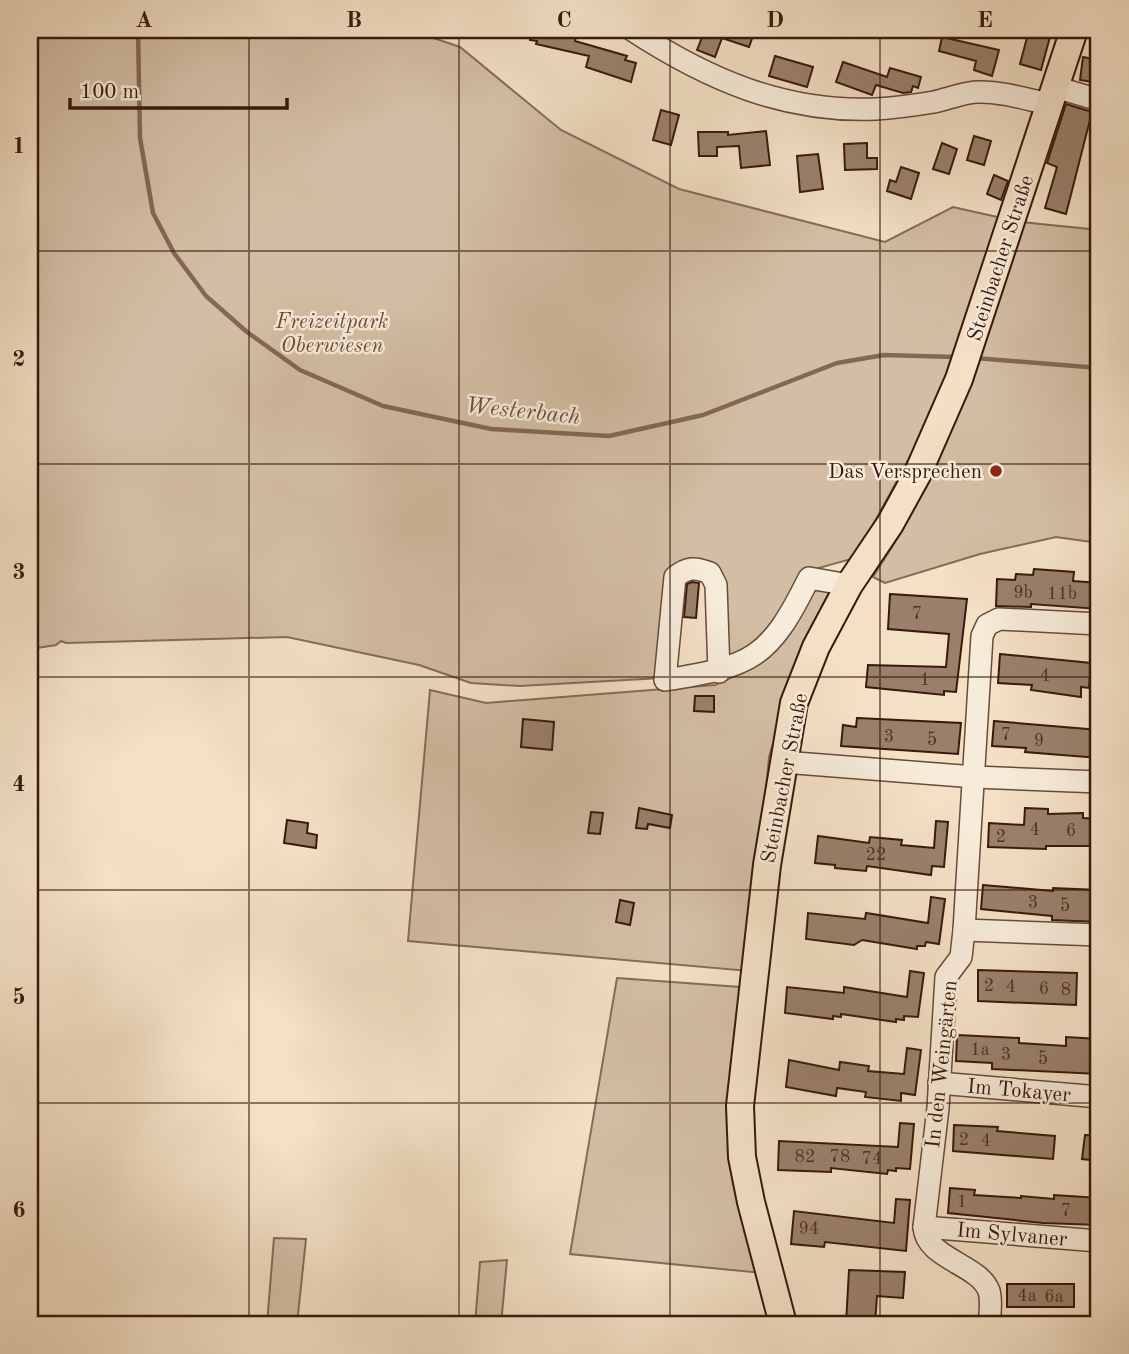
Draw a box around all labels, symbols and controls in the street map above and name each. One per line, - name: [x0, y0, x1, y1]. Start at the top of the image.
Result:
- text: A: [135, 9, 153, 32]
- text: B: [346, 9, 362, 32]
- text: C: [556, 9, 572, 32]
- text: D: [766, 9, 784, 32]
- text: E: [977, 9, 993, 32]
- scale bar: [70, 66, 287, 110]
- text: 100 m: [80, 82, 139, 103]
- text: 1: [12, 135, 26, 158]
- street label: Steinbacher Straße: [965, 173, 1038, 344]
- park label: Freizeitpark Oberwiesen: [275, 312, 388, 357]
- text: 2: [12, 348, 26, 371]
- water label: Westerbach: [464, 394, 582, 429]
- place label: Das Versprechen: [828, 462, 982, 483]
- marker: Das Versprechen: [988, 463, 1004, 479]
- text: 3: [12, 561, 26, 584]
- house number: 9b: [1013, 584, 1033, 602]
- house number: 11b: [1047, 585, 1077, 603]
- house number: 7: [912, 605, 922, 623]
- house number: 4: [1040, 667, 1050, 685]
- house number: 1: [920, 671, 930, 689]
- street label: Steinbacher Straße: [759, 691, 812, 865]
- house number: 7: [1001, 726, 1011, 744]
- house number: 3: [884, 728, 894, 746]
- house number: 5: [927, 731, 937, 749]
- house number: 9: [1034, 732, 1044, 750]
- text: 4: [12, 773, 26, 796]
- house number: 4: [1030, 821, 1040, 839]
- house number: 6: [1066, 822, 1076, 840]
- house number: 2: [996, 828, 1006, 846]
- house number: 22: [866, 846, 886, 864]
- house number: 3: [1028, 894, 1038, 912]
- house number: 5: [1060, 897, 1070, 915]
- house number: 2: [984, 977, 994, 995]
- house number: 4: [1006, 978, 1016, 996]
- street label: In den Weingärten: [923, 979, 962, 1149]
- house number: 6: [1039, 980, 1049, 998]
- house number: 8: [1061, 981, 1071, 999]
- text: 5: [12, 986, 26, 1009]
- house number: 1a: [970, 1041, 990, 1059]
- house number: 3: [1001, 1046, 1011, 1064]
- house number: 5: [1038, 1050, 1048, 1068]
- street label: Im Tokayer: [966, 1076, 1072, 1107]
- house number: 2: [959, 1131, 969, 1149]
- house number: 4: [981, 1132, 991, 1150]
- house number: 82: [795, 1148, 815, 1166]
- house number: 78: [830, 1148, 850, 1166]
- house number: 74: [862, 1150, 882, 1168]
- house number: 1: [957, 1193, 967, 1211]
- text: 6: [12, 1199, 26, 1222]
- house number: 7: [1061, 1202, 1071, 1220]
- house number: 94: [799, 1220, 819, 1238]
- street label: Im Sylvaner: [956, 1220, 1069, 1251]
- house number: 4a: [1017, 1287, 1037, 1305]
- house number: 6a: [1044, 1288, 1064, 1306]

